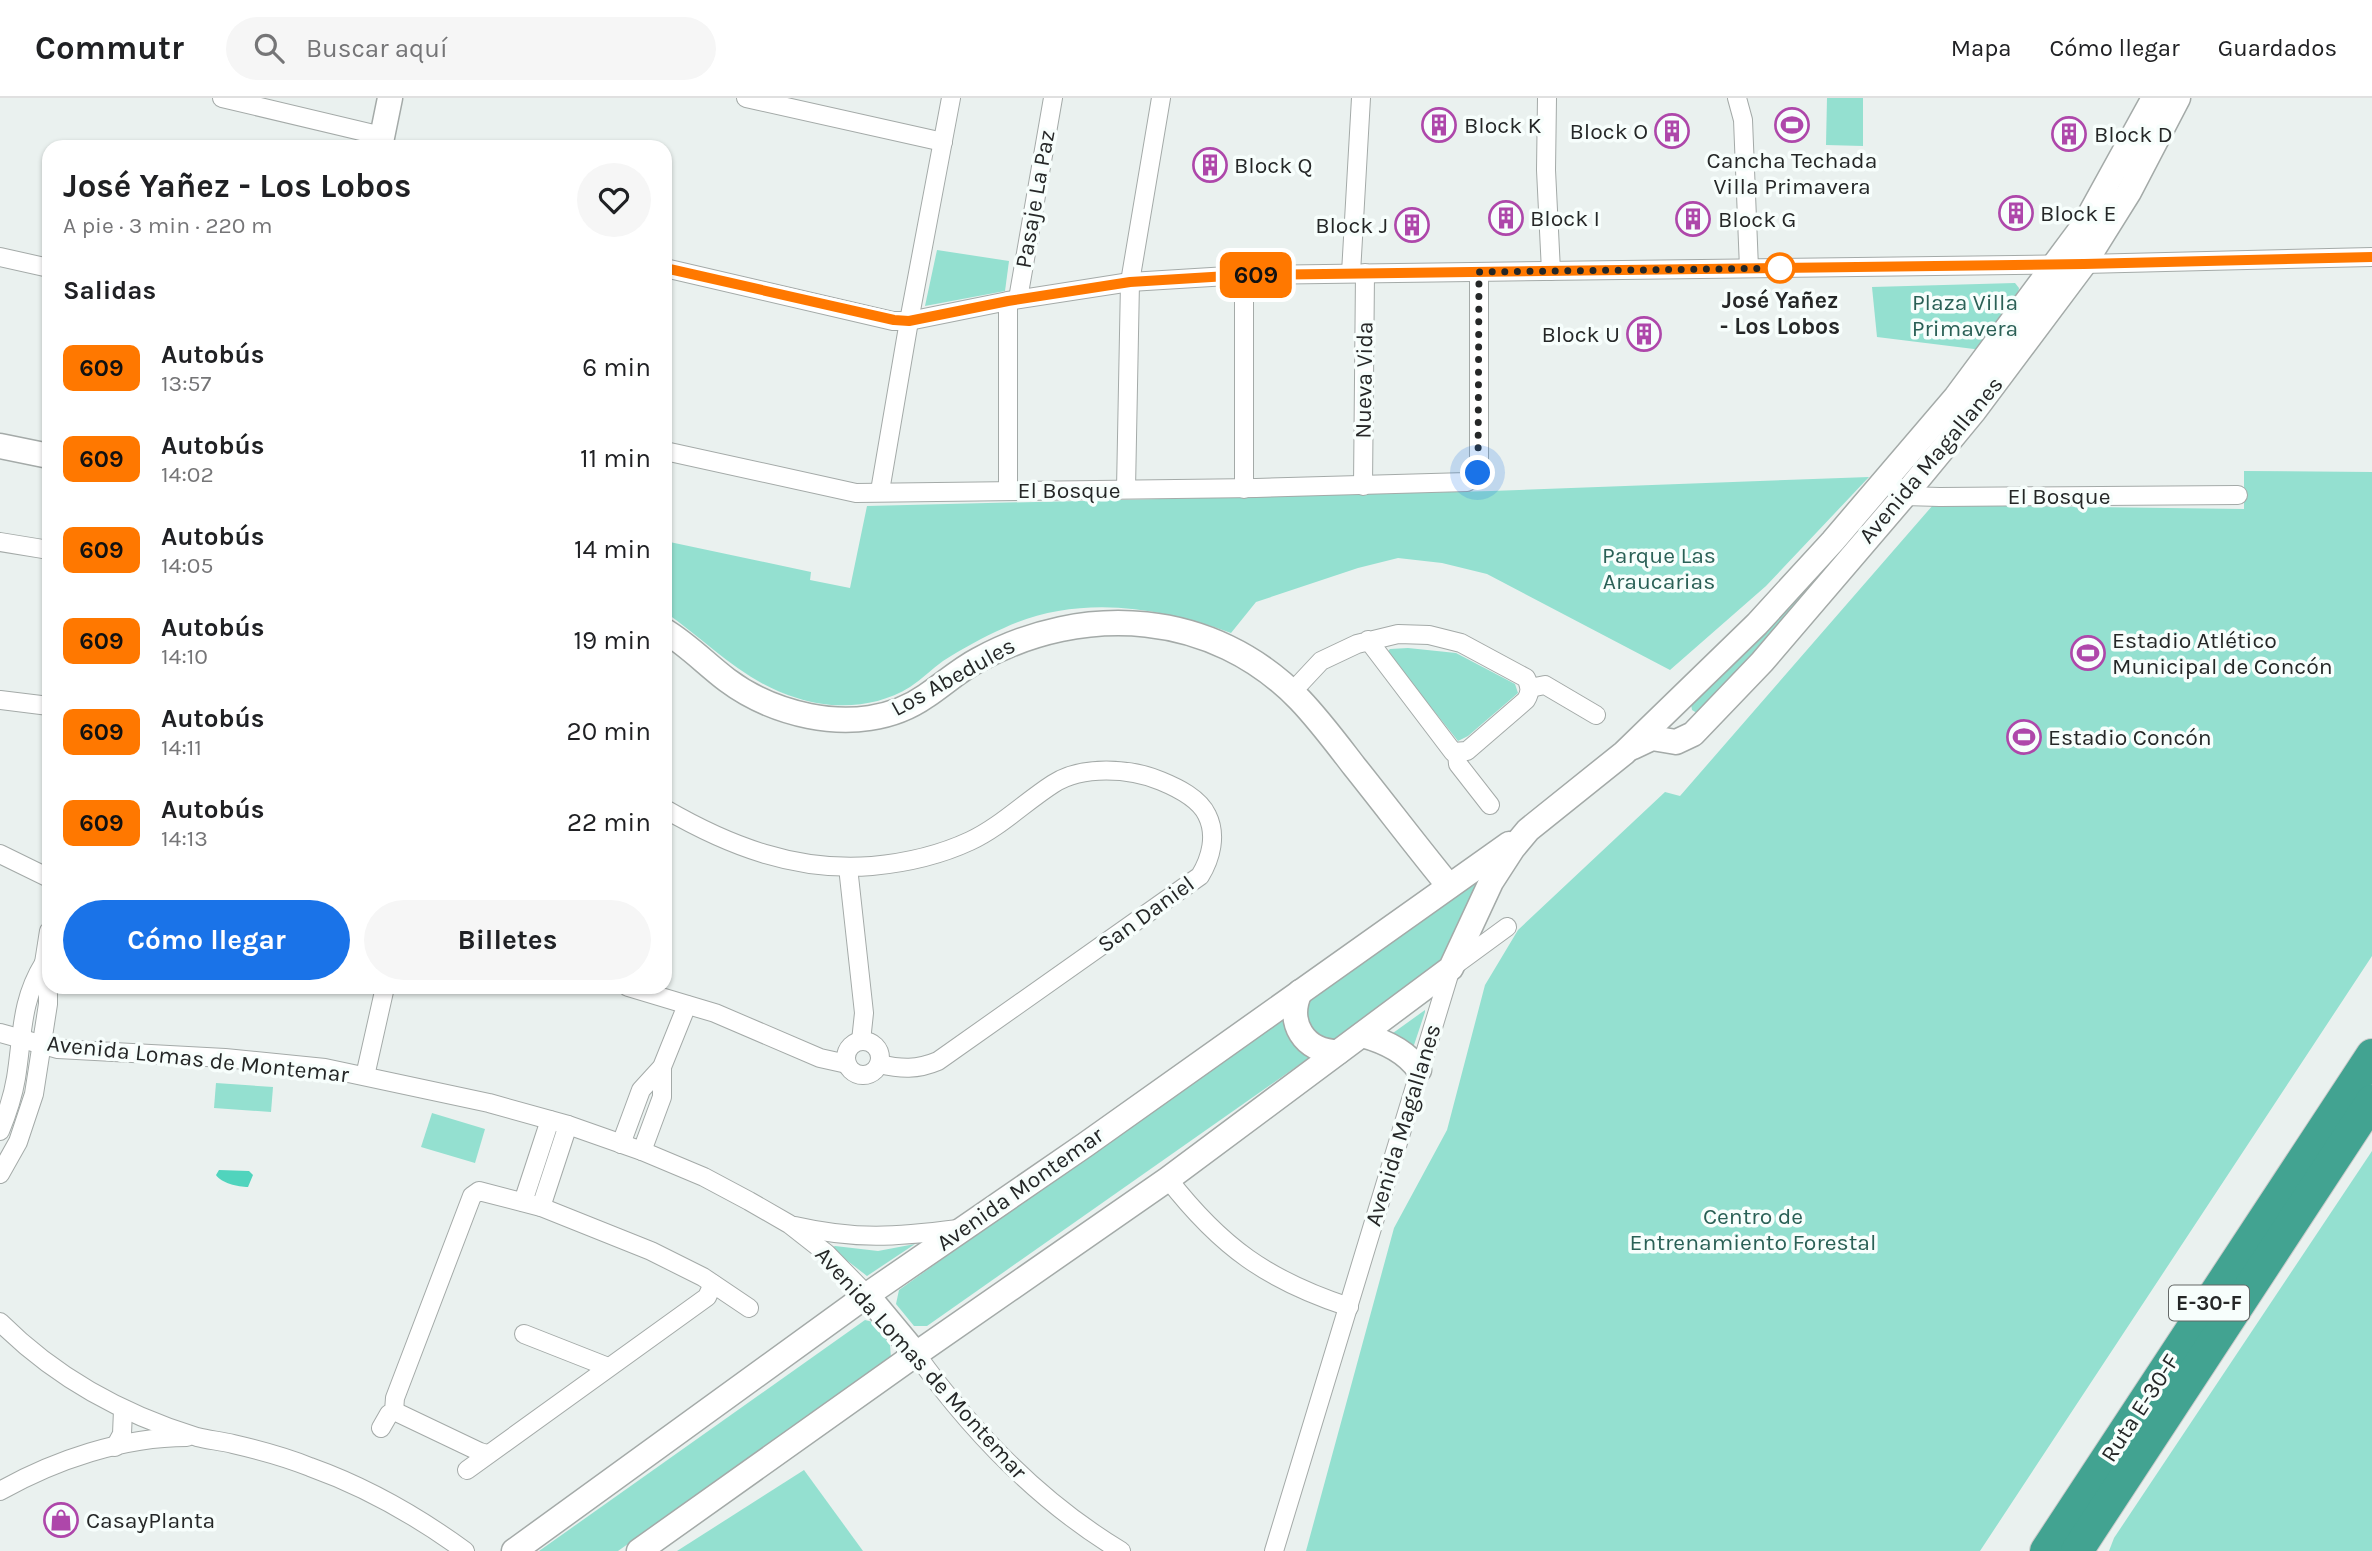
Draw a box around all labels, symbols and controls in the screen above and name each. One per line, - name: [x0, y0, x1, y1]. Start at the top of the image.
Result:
- search box: [226, 17, 716, 80]
- text: Commutr: [35, 29, 184, 67]
- icon: search: [250, 29, 288, 67]
- text: Buscar aquí: [306, 33, 448, 64]
- text: Mapa: [1951, 34, 2011, 62]
- text: Cómo llegar: [2049, 34, 2180, 62]
- text: Guardados: [2218, 34, 2337, 62]
- building icon: Block K: [1420, 106, 1458, 144]
- sports icon: Cancha Techada Villa Primavera: [1773, 106, 1811, 144]
- place label: Block K: [1464, 112, 1542, 139]
- building icon: Block O: [1653, 112, 1691, 150]
- building icon: Block D: [2050, 115, 2088, 153]
- place label: Block O: [1570, 118, 1648, 145]
- place label: Block D: [2094, 121, 2173, 148]
- street label: Pasaje La Paz: [1010, 128, 1060, 270]
- building icon: Block Q: [1191, 146, 1229, 184]
- place label: Cancha Techada Villa Primavera: [1707, 147, 1877, 200]
- place label: Block Q: [1234, 152, 1313, 179]
- button: heart: [577, 163, 651, 237]
- text: José Yañez - Los Lobos: [63, 167, 411, 205]
- building icon: Block E: [1997, 194, 2035, 232]
- building icon: Block I: [1487, 199, 1525, 237]
- building icon: Block G: [1674, 200, 1712, 238]
- place label: Block E: [2040, 200, 2117, 227]
- place label: Block I: [1530, 205, 1600, 232]
- building icon: Block J: [1393, 206, 1431, 244]
- place label: Block G: [1718, 206, 1796, 233]
- text: A pie · 3 min · 220 m: [63, 212, 272, 239]
- place label: Block J: [1315, 212, 1388, 239]
- line badge: 609: [1216, 252, 1296, 298]
- marker: José Yañez - Los Lobos: [1765, 253, 1795, 283]
- text: 609: [1234, 261, 1278, 289]
- text: Salidas: [63, 275, 156, 306]
- place label: José Yañez - Los Lobos: [1720, 287, 1840, 340]
- park label: Plaza Villa Primavera: [1912, 289, 2018, 342]
- building icon: Block U: [1625, 315, 1663, 353]
- street label: Nueva Vida: [1349, 321, 1379, 439]
- place label: Block U: [1541, 321, 1620, 348]
- text: Autobús: [161, 339, 265, 370]
- text: 6 min: [582, 352, 651, 383]
- text: 609: [79, 354, 124, 382]
- text: 13:57: [161, 370, 211, 397]
- street label: Avenida Magallanes: [1853, 371, 2009, 549]
- text: Autobús: [161, 430, 265, 461]
- text: 11 min: [580, 443, 651, 474]
- text: 609: [79, 445, 124, 473]
- your location: [1460, 455, 1495, 490]
- text: 14:02: [161, 461, 214, 488]
- street label: El Bosque: [1018, 477, 1120, 504]
- street label: El Bosque: [2008, 483, 2110, 510]
- text: Autobús: [161, 521, 265, 552]
- text: 14 min: [574, 534, 651, 565]
- text: 609: [79, 536, 124, 564]
- park label: Parque Las Araucarias: [1602, 542, 1716, 595]
- text: 14:05: [161, 552, 213, 579]
- text: Autobús: [161, 612, 265, 643]
- text: 19 min: [573, 625, 651, 656]
- text: 609: [79, 627, 124, 655]
- place label: Estadio Atlético Municipal de Concón: [2112, 627, 2333, 680]
- street label: Los Abedules: [886, 632, 1020, 722]
- sports icon: Estadio Atlético Municipal de Concón: [2069, 634, 2107, 672]
- text: 14:10: [161, 643, 208, 670]
- text: Autobús: [161, 703, 265, 734]
- text: 20 min: [567, 716, 651, 747]
- text: 609: [79, 718, 124, 746]
- sports icon: Estadio Concón: [2005, 718, 2043, 756]
- place label: Estadio Concón: [2048, 724, 2212, 751]
- text: 14:11: [161, 734, 202, 761]
- text: Autobús: [161, 794, 265, 825]
- text: 22 min: [567, 807, 651, 838]
- text: 609: [79, 809, 124, 837]
- text: 14:13: [161, 825, 208, 852]
- street label: San Daniel: [1092, 870, 1200, 958]
- button: Cómo llegar: [63, 900, 350, 980]
- button: Billetes: [364, 900, 651, 980]
- street label: Avenida Magallanes: [1359, 1021, 1447, 1229]
- street label: Avenida Lomas de Montemar: [46, 1030, 351, 1088]
- street label: Avenida Montemar: [931, 1121, 1109, 1257]
- park label: Centro de Entrenamiento Forestal: [1630, 1203, 1876, 1256]
- street label: Avenida Lomas de Montemar: [809, 1241, 1033, 1485]
- road number: E-30-F: [2169, 1286, 2249, 1320]
- street label: Ruta E-30-F: [2095, 1349, 2185, 1467]
- shop icon: CasayPlanta: [42, 1501, 80, 1539]
- place label: CasayPlanta: [86, 1507, 215, 1534]

